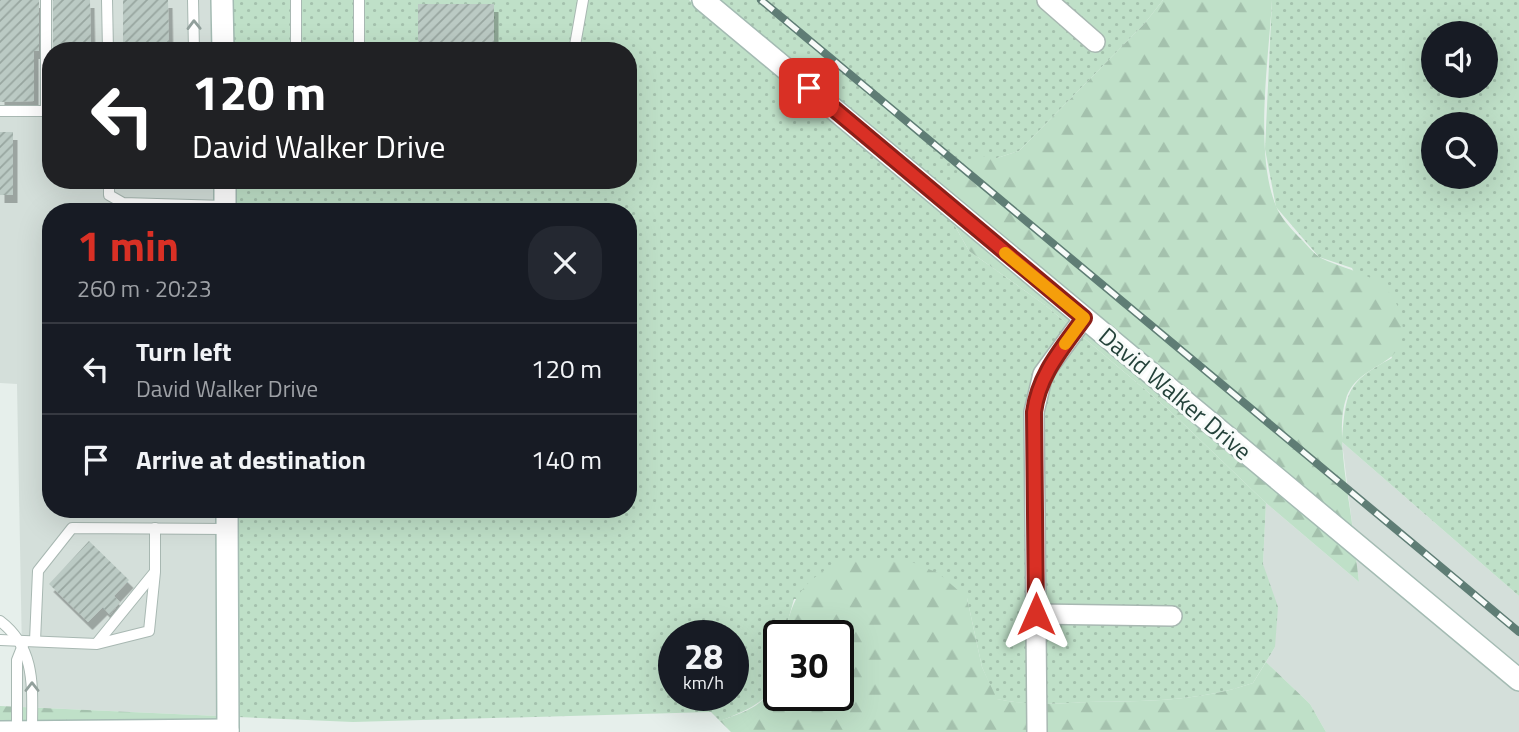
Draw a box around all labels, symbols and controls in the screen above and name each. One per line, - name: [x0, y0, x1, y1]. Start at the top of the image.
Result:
- one-way arrow: [186, 20, 201, 31]
- map controls: [1421, 21, 1498, 189]
- button: sound: [1421, 21, 1498, 98]
- text: 120 m: [192, 54, 326, 129]
- pin: [779, 58, 839, 118]
- icon: arrive: [790, 69, 828, 107]
- icon: left: [77, 70, 168, 161]
- button: search: [1421, 112, 1498, 189]
- text: David Walker Drive: [192, 122, 445, 170]
- text: 1 min: [77, 213, 179, 277]
- button: close: [528, 226, 602, 300]
- text: 260 m · 20:23: [77, 271, 212, 306]
- street label: David Walker Drive: [1091, 318, 1260, 468]
- text: Turn left: [136, 332, 231, 371]
- text: 120 m: [531, 349, 602, 388]
- icon: left: [77, 350, 115, 388]
- text: David Walker Drive: [136, 371, 318, 406]
- text: Arrive at destination: [136, 440, 366, 479]
- text: 140 m: [531, 440, 602, 479]
- icon: arrive: [77, 441, 115, 479]
- position arrow: [999, 577, 1073, 651]
- speed limit sign: 30: [763, 620, 854, 711]
- text: 28: [684, 629, 723, 683]
- text: km/h: [683, 669, 724, 696]
- one-way arrow: [24, 682, 40, 692]

